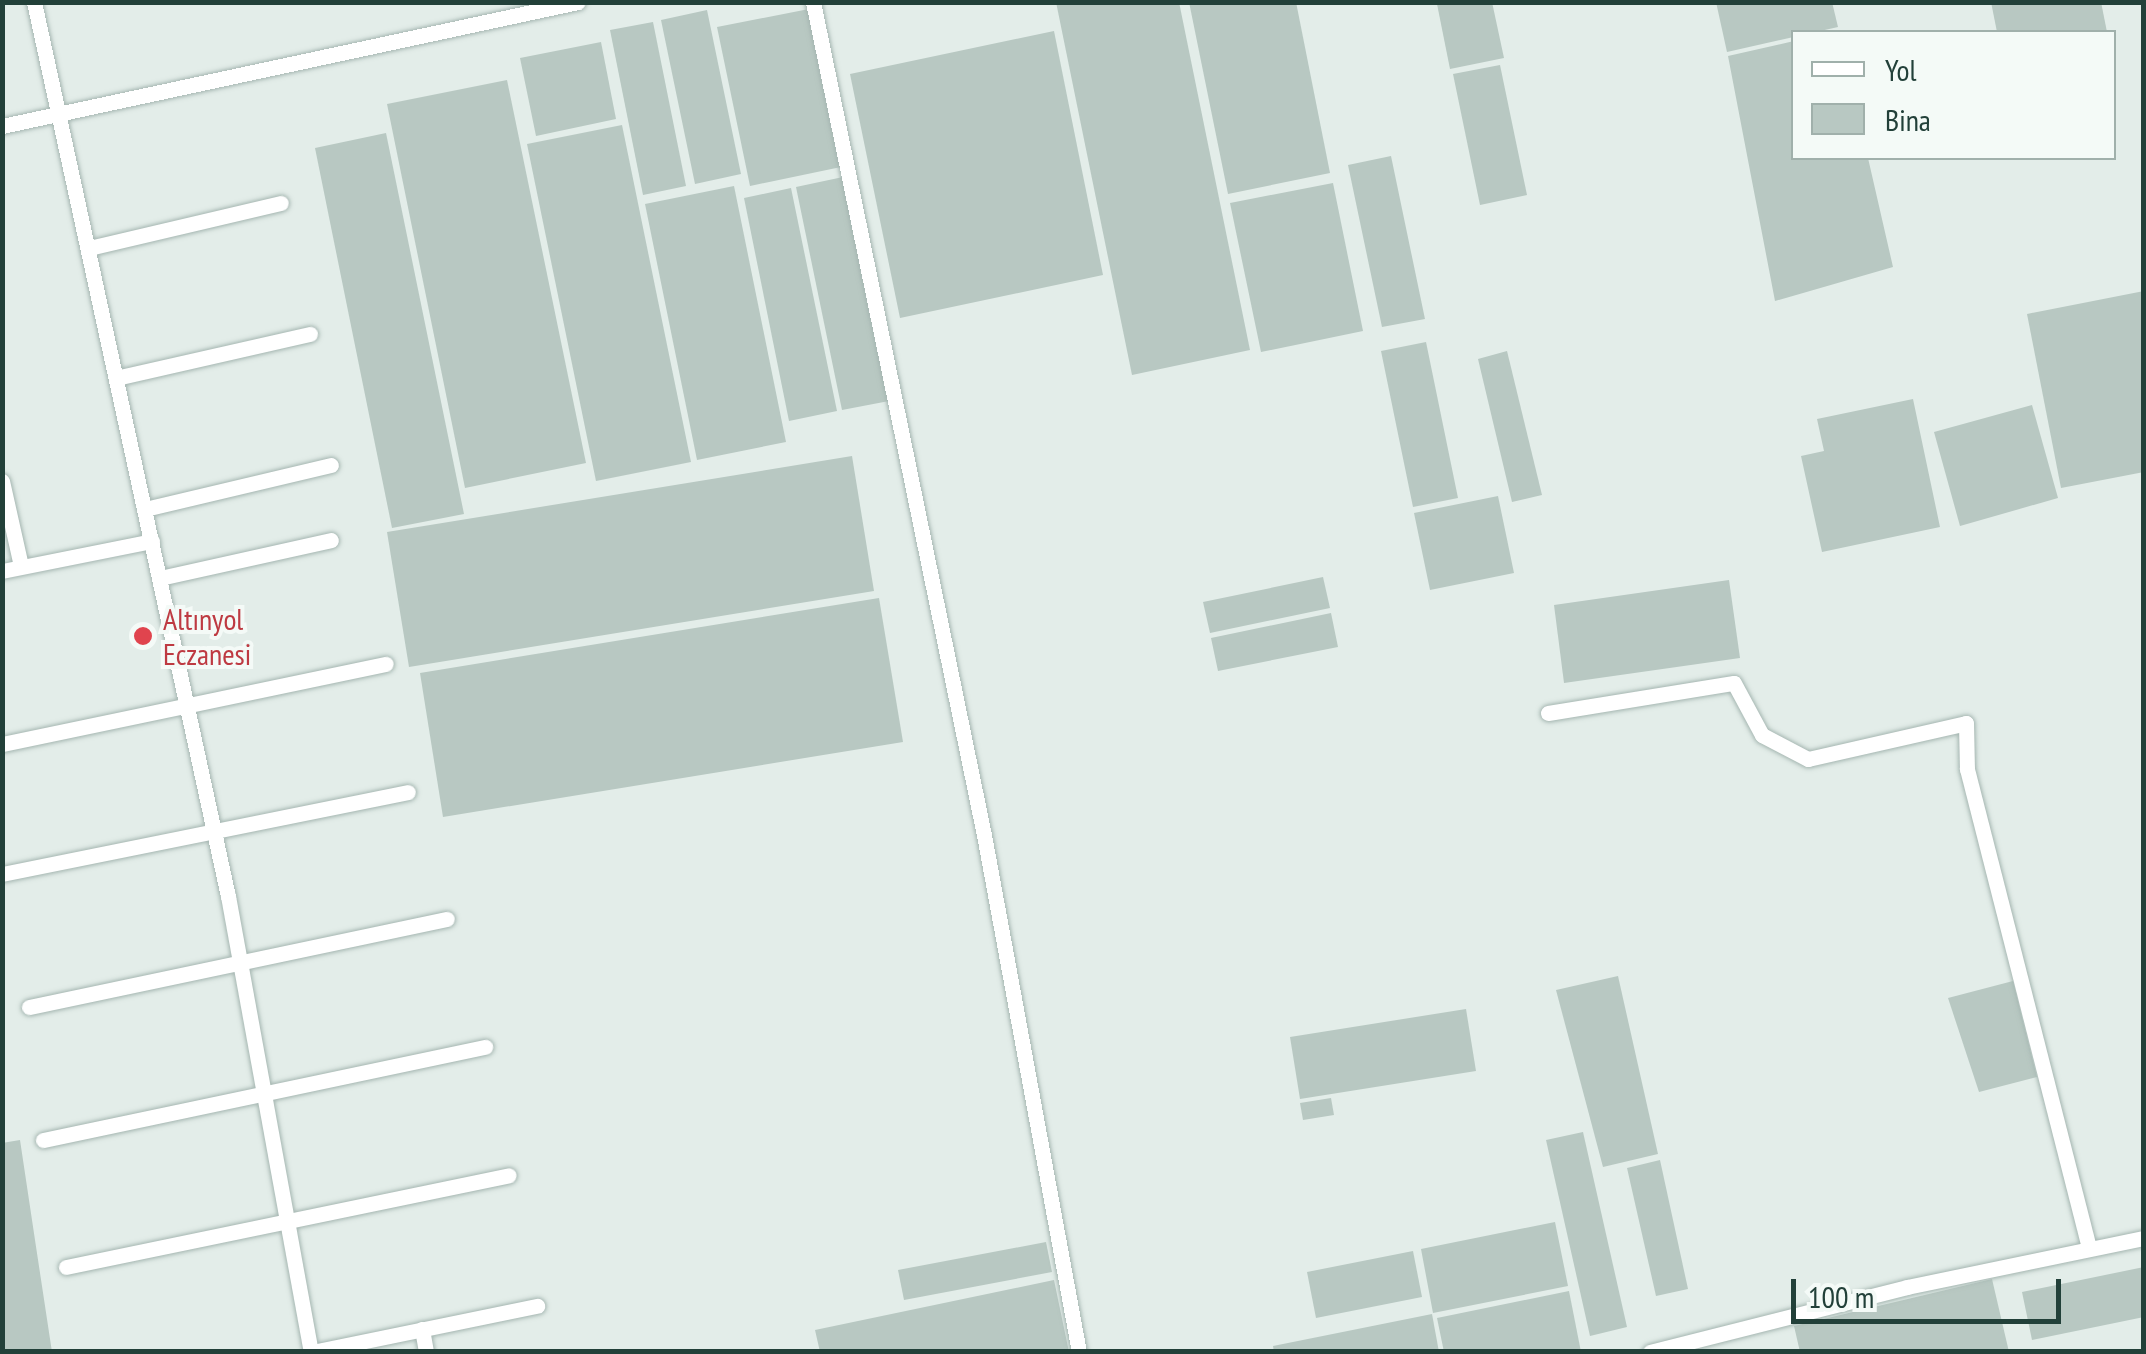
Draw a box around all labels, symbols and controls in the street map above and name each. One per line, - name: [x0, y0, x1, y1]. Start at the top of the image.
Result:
- legend: [1791, 30, 2116, 160]
- text: Yol: [1885, 50, 1916, 89]
- text: Bina: [1885, 100, 1931, 139]
- place label: Altınyol Eczanesi: [163, 601, 251, 672]
- marker: Altınyol Eczanesi: [132, 625, 154, 647]
- scale bar: [1796, 1259, 2066, 1321]
- text: 100 m: [1808, 1277, 1874, 1316]

